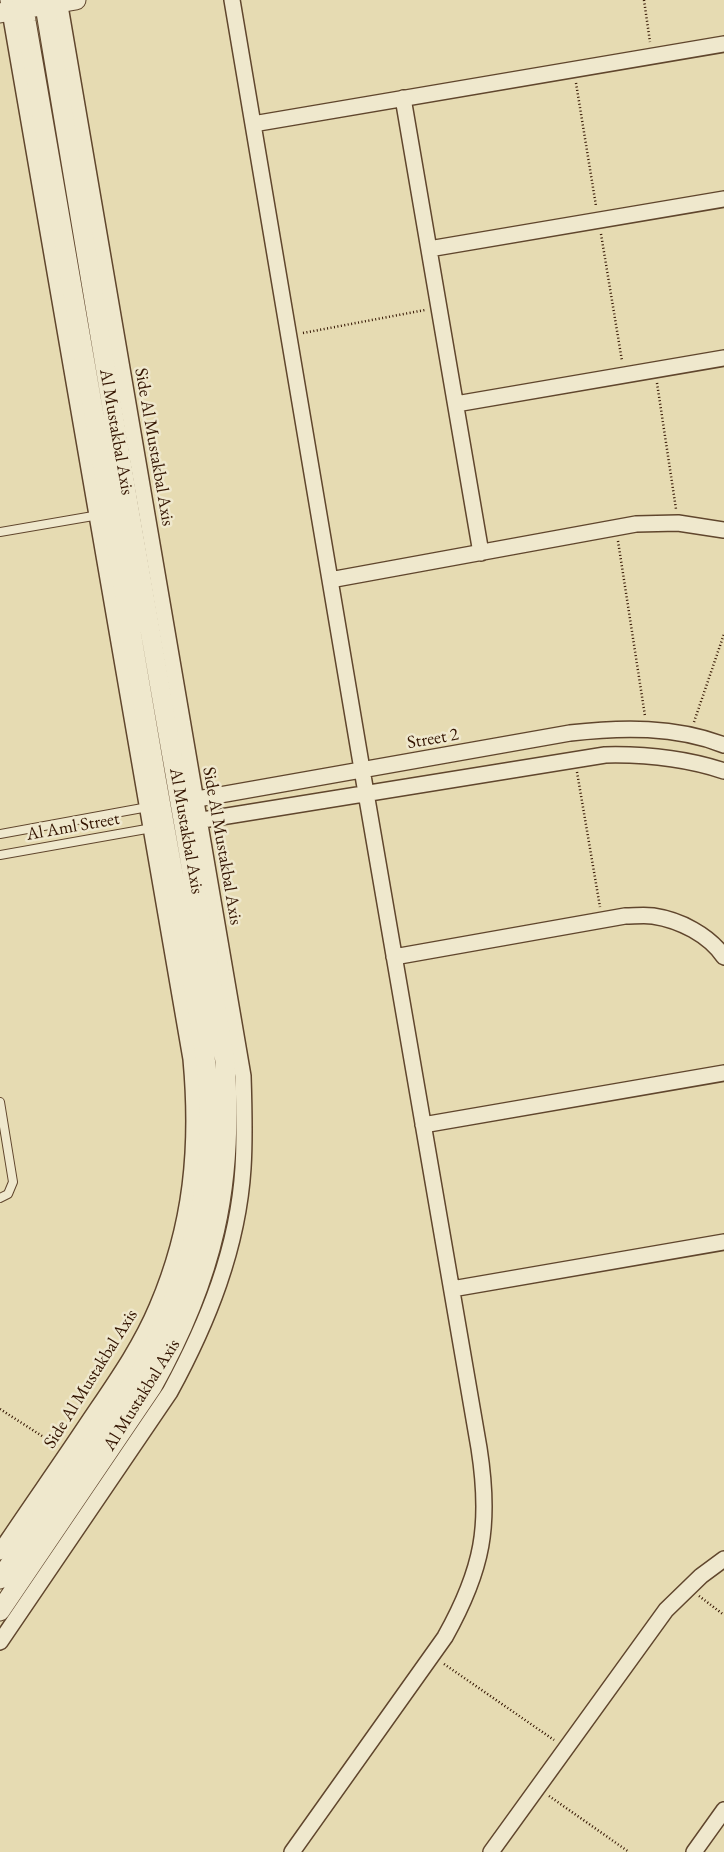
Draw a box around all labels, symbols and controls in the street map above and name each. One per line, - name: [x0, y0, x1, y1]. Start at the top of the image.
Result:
- street label: Side Al Mustakbal Axis: [129, 366, 179, 528]
- street label: Al Mustakbal Axis: [94, 367, 138, 497]
- street label: Street 2: [406, 724, 460, 754]
- street label: Side Al Mustakbal Axis: [197, 765, 247, 927]
- street label: Al Mustakbal Axis: [164, 766, 208, 896]
- street label: Al Aml Street: [25, 808, 121, 846]
- street label: Side Al Mustakbal Axis: [39, 1305, 143, 1453]
- street label: Al Mustakbal Axis: [99, 1335, 185, 1455]

